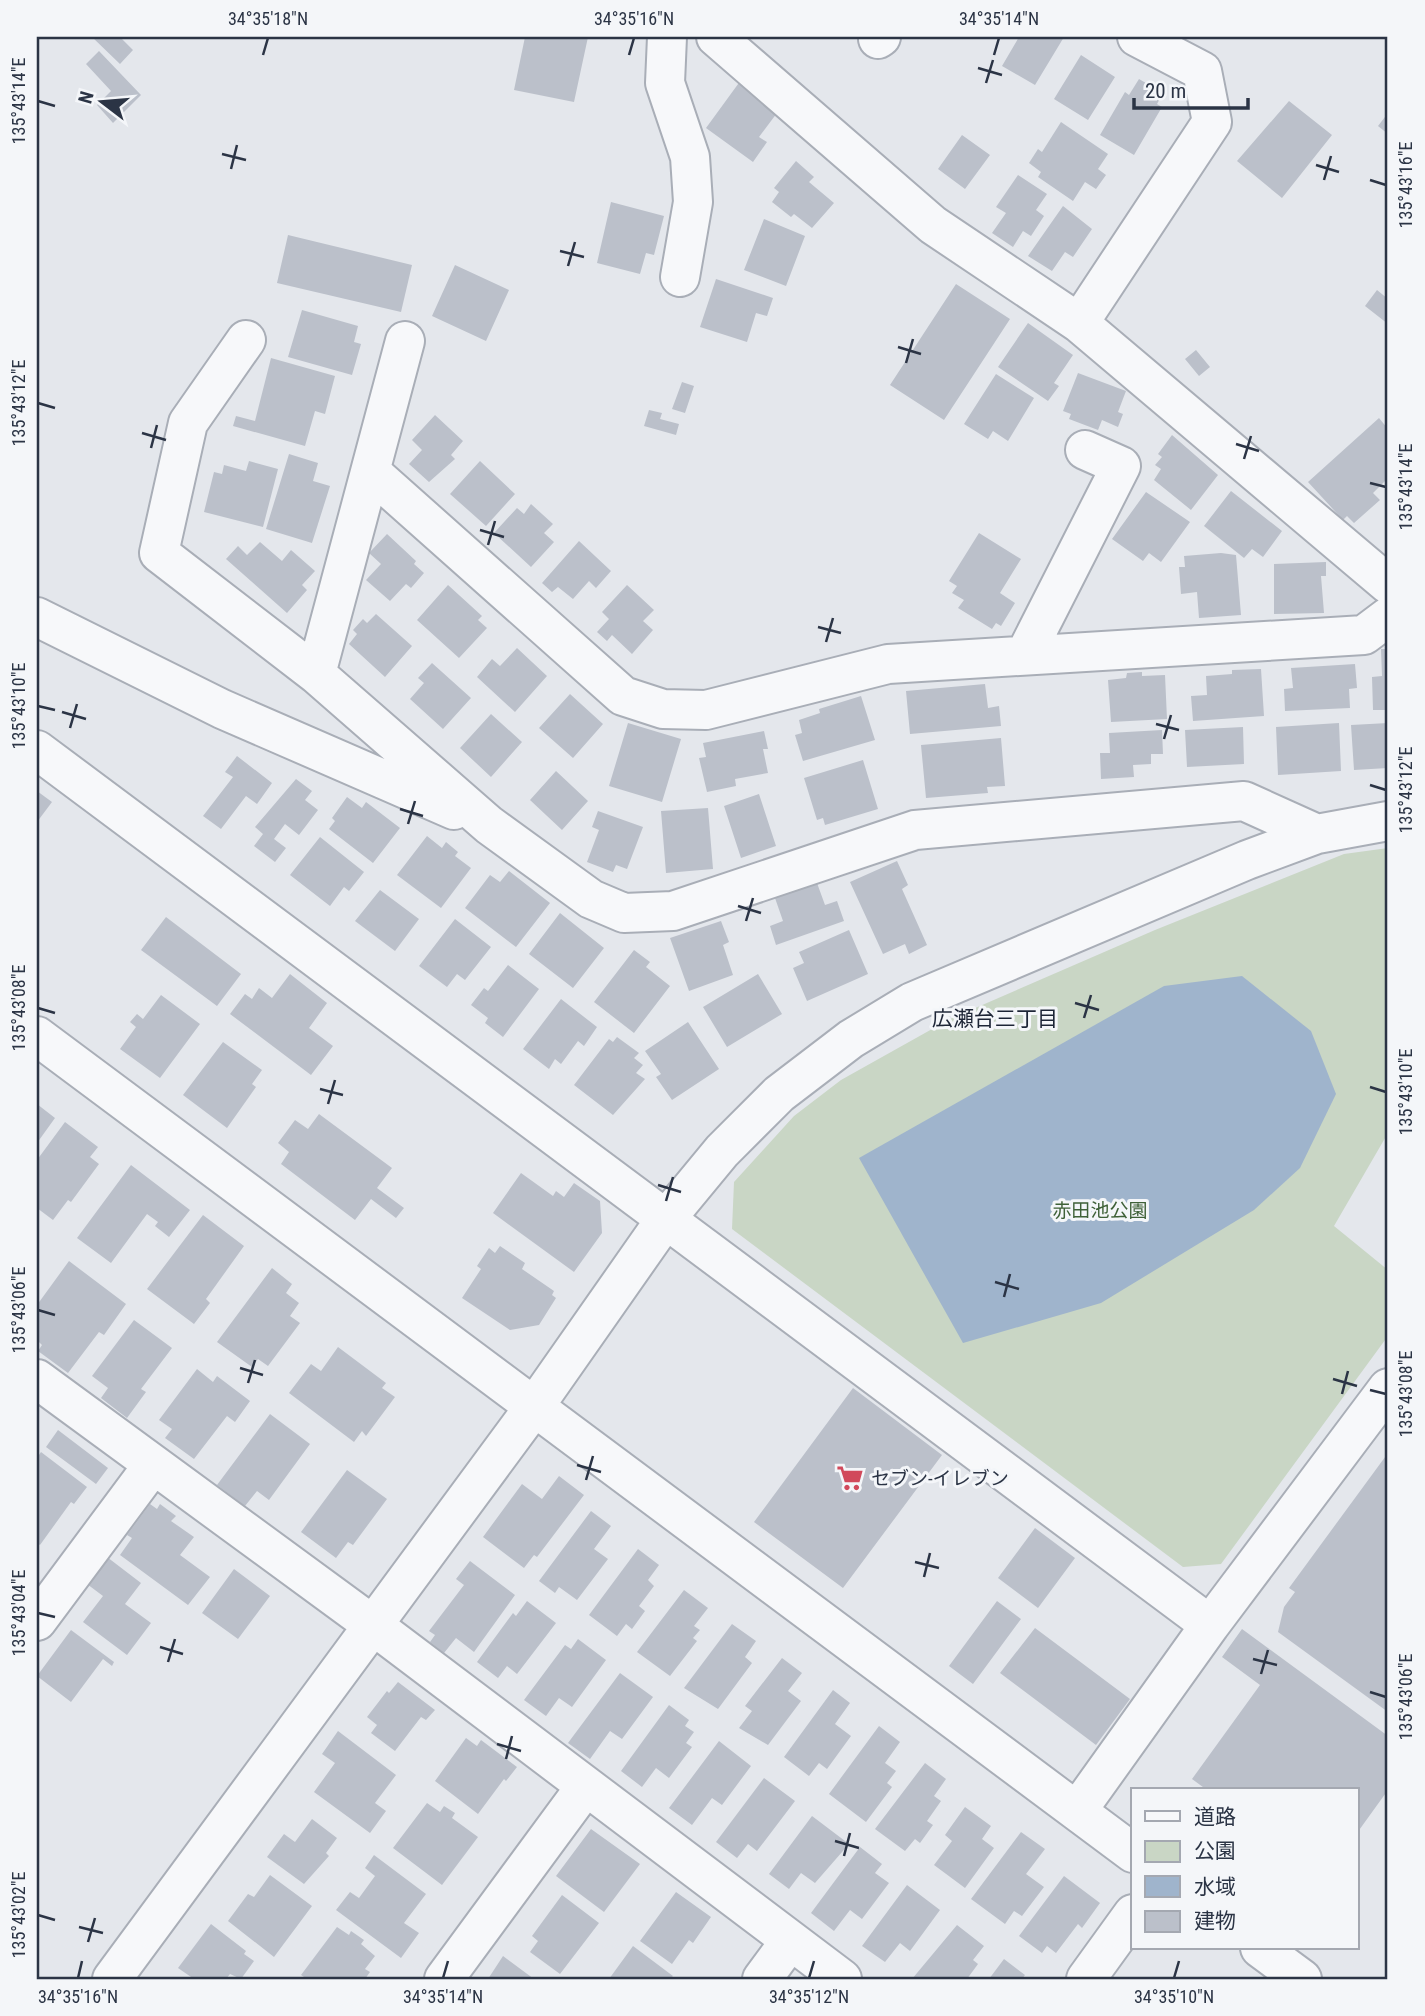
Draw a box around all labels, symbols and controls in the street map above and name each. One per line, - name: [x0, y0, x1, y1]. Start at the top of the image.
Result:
- text: 34°35'18"N: [228, 8, 308, 29]
- text: 34°35'16"N: [594, 8, 674, 29]
- text: 34°35'14"N: [959, 8, 1039, 29]
- text: 135°43'14"E: [8, 58, 29, 144]
- north arrow: [66, 66, 136, 136]
- scale bar: [1134, 66, 1248, 110]
- text: 20 m: [1145, 79, 1186, 103]
- text: N: [73, 89, 99, 106]
- text: 135°43'16"E: [1395, 142, 1416, 228]
- text: 135°43'12"E: [8, 360, 29, 446]
- text: 135°43'14"E: [1395, 444, 1416, 530]
- text: 135°43'10"E: [8, 663, 29, 749]
- text: 135°43'12"E: [1395, 747, 1416, 833]
- text: 135°43'08"E: [8, 965, 29, 1051]
- district label: 広瀬台三丁目: [932, 1007, 1058, 1031]
- text: 135°43'10"E: [1395, 1049, 1416, 1135]
- park label: 赤田池公園: [1052, 1199, 1148, 1222]
- text: 135°43'06"E: [8, 1267, 29, 1353]
- text: 135°43'08"E: [1395, 1351, 1416, 1437]
- supermarket icon: セブン-イレブン: [835, 1463, 865, 1493]
- place label: セブン-イレブン: [871, 1467, 1009, 1490]
- text: 135°43'04"E: [8, 1570, 29, 1656]
- text: 135°43'06"E: [1395, 1654, 1416, 1740]
- legend: [1131, 1788, 1358, 1950]
- text: 道路: [1194, 1805, 1236, 1829]
- text: 公園: [1194, 1839, 1236, 1863]
- text: 135°43'02"E: [8, 1872, 29, 1958]
- text: 水域: [1194, 1875, 1236, 1899]
- text: 建物: [1194, 1909, 1236, 1933]
- text: 34°35'16"N: [38, 1986, 118, 2007]
- text: 34°35'14"N: [403, 1986, 483, 2007]
- text: 34°35'12"N: [769, 1986, 849, 2007]
- text: 34°35'10"N: [1134, 1986, 1214, 2007]

